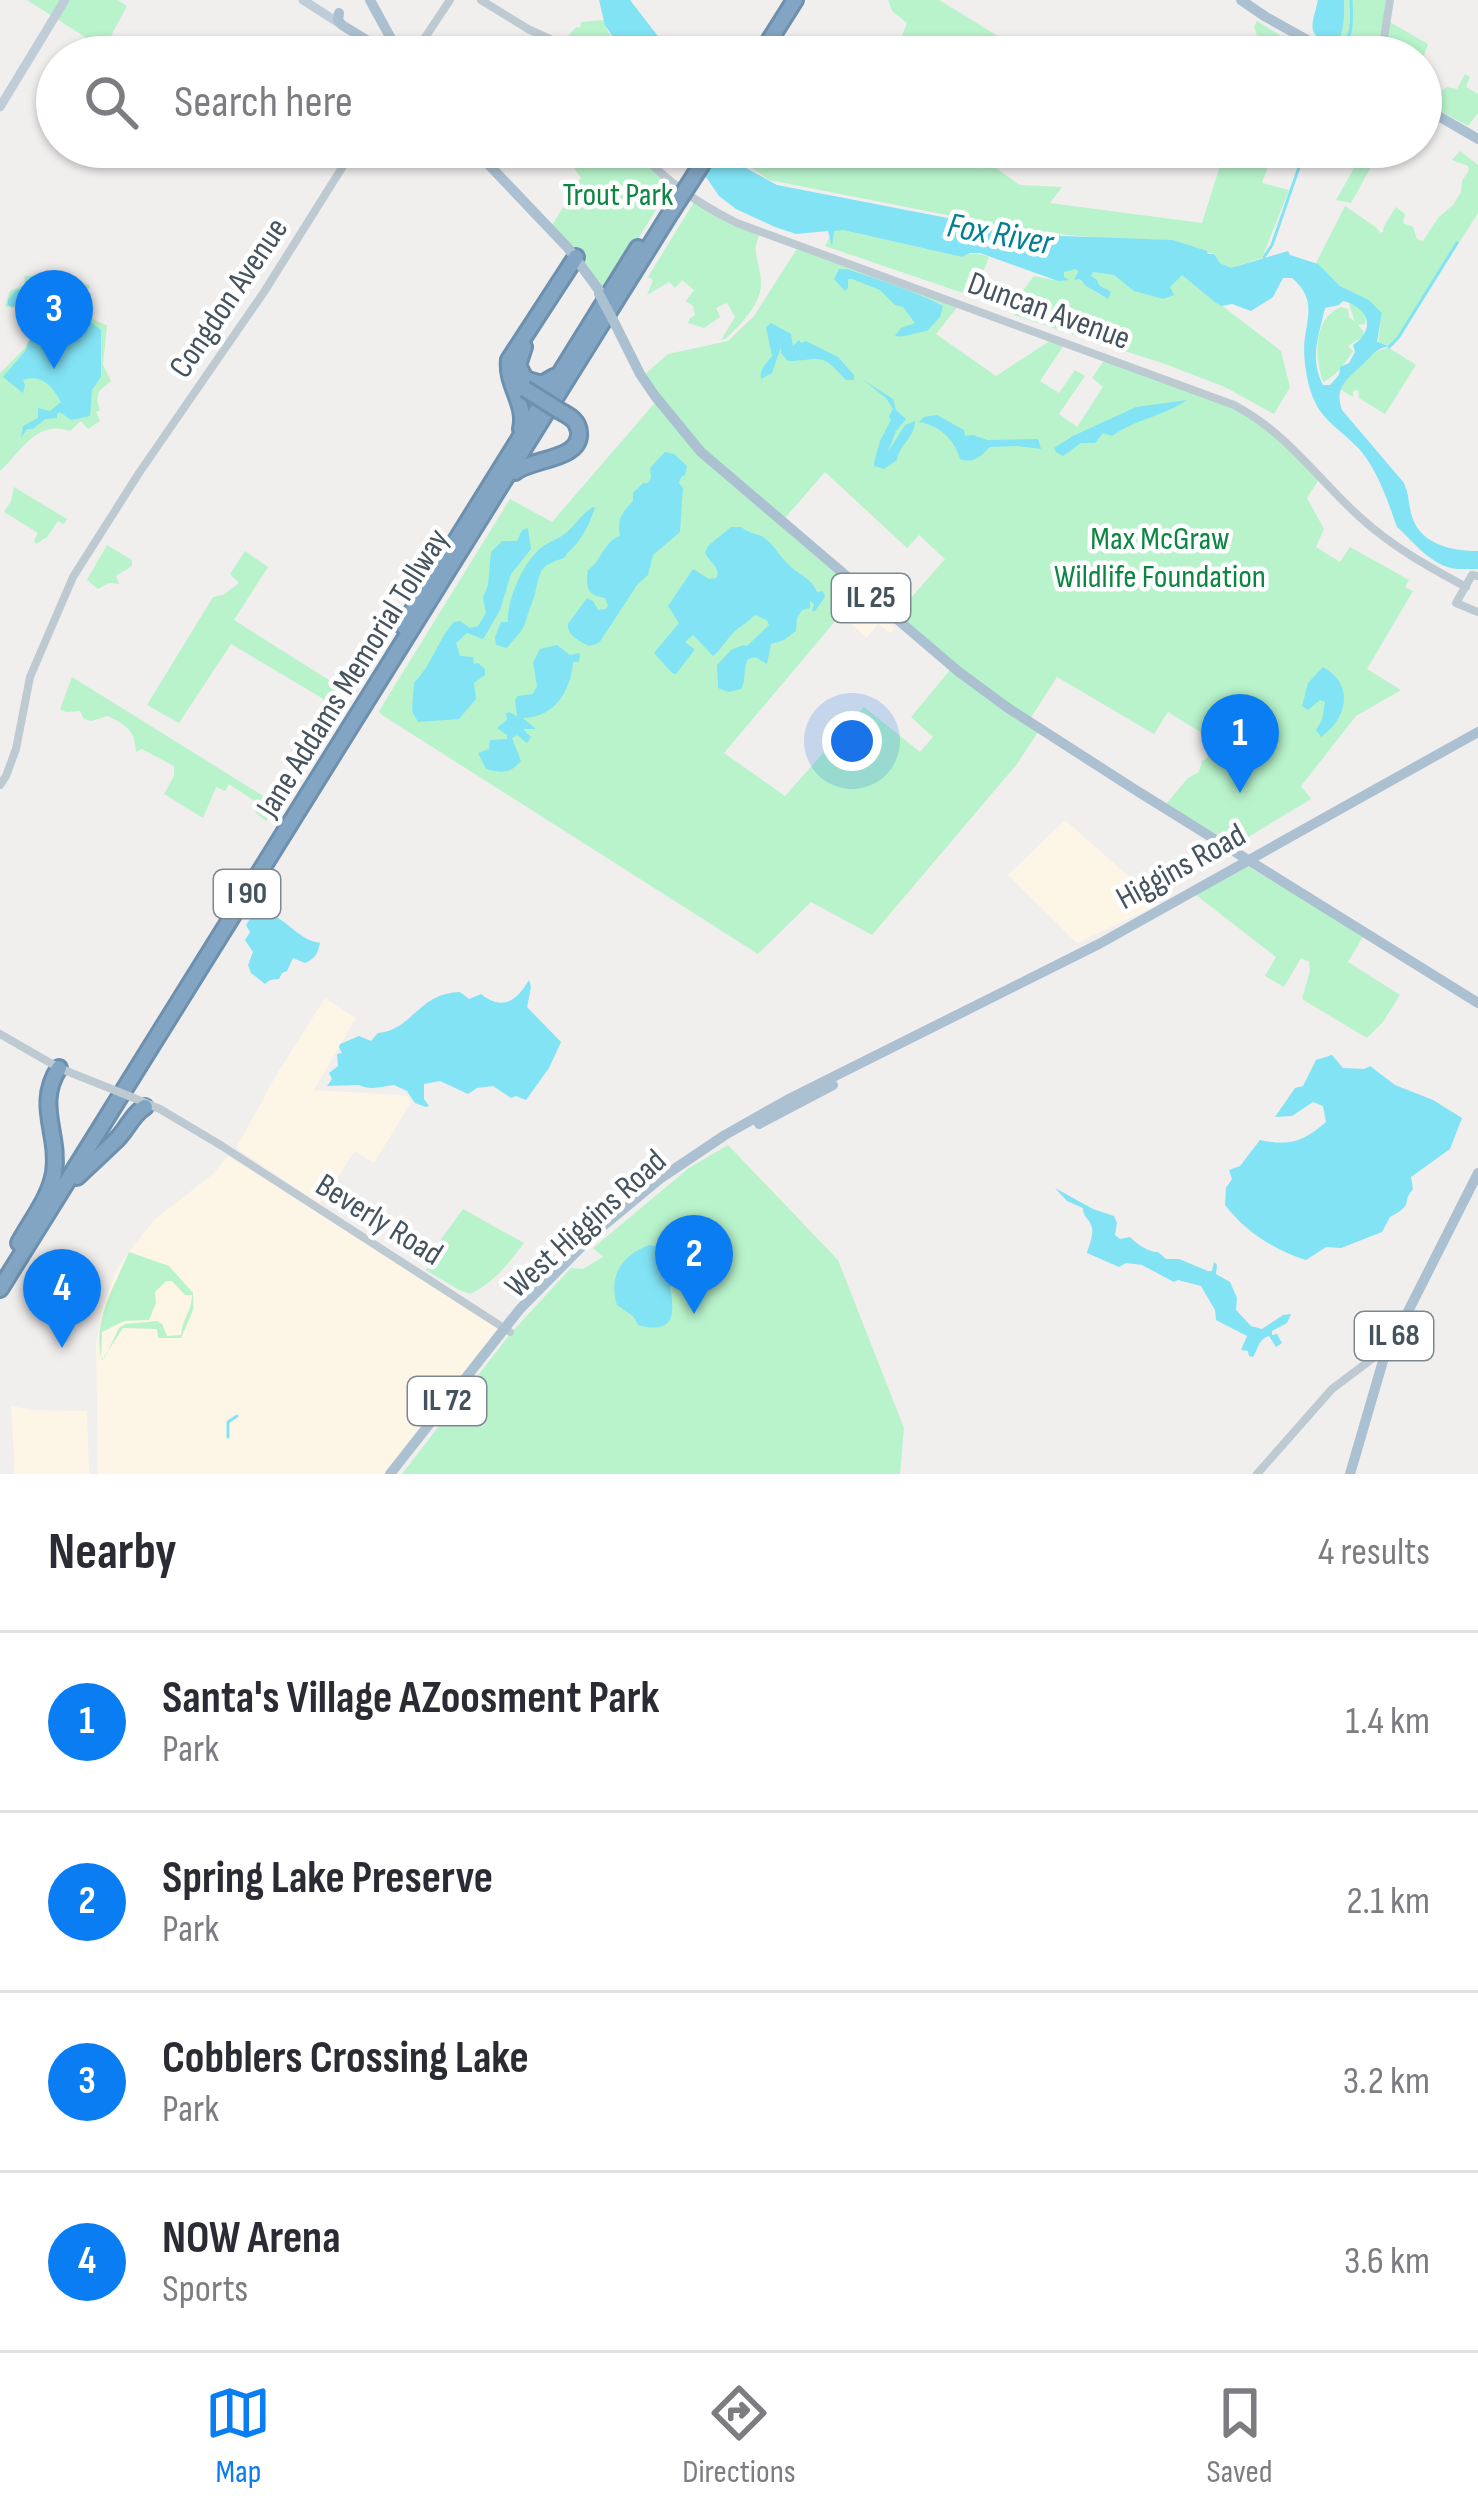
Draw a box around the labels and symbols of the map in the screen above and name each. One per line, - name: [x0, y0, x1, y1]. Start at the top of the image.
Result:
- park label: Trout Park: [563, 175, 674, 215]
- water label: Fox River: [944, 205, 1058, 266]
- street label: Congdon Avenue: [161, 211, 297, 385]
- street label: Duncan Avenue: [962, 263, 1136, 359]
- pin: 3: [15, 270, 93, 369]
- park label: Max McGraw Wildlife Foundation: [1054, 519, 1266, 597]
- street label: Jane Addams Memorial Tollway: [247, 521, 458, 825]
- road number: IL 25: [832, 574, 910, 622]
- pin: 1: [1201, 694, 1279, 793]
- your location: [822, 711, 882, 771]
- street label: Higgins Road: [1109, 815, 1253, 919]
- road number: I 90: [214, 870, 280, 918]
- street label: West Higgins Road: [497, 1141, 675, 1307]
- street label: Beverly Road: [308, 1165, 450, 1275]
- pin: 2: [655, 1215, 733, 1314]
- pin: 4: [23, 1249, 101, 1348]
- road number: IL 68: [1355, 1312, 1433, 1360]
- road number: IL 72: [408, 1377, 486, 1425]

